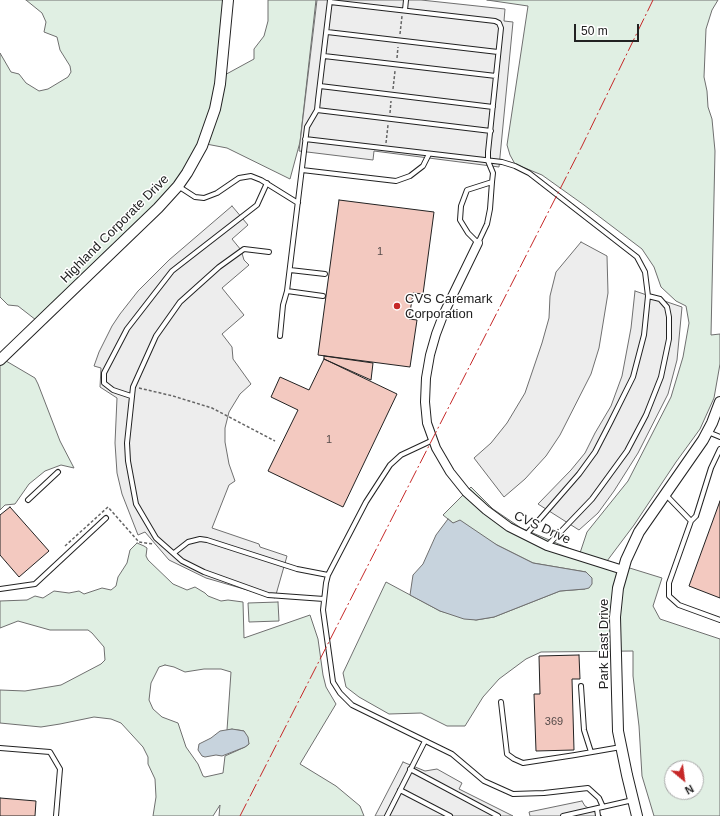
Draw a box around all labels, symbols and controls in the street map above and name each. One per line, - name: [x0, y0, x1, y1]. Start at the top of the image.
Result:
- scale bar: [576, 16, 641, 42]
- text: 50 m: [581, 24, 608, 38]
- street label: Highland Corporate Drive: [58, 172, 172, 286]
- house number: 1: [377, 245, 383, 259]
- place label: CVS Caremark Corporation: [405, 291, 492, 322]
- marker: CVS Caremark Corporation: [392, 301, 402, 311]
- house number: 1: [326, 433, 332, 447]
- street label: CVS Drive: [511, 508, 573, 548]
- street label: Park East Drive: [596, 599, 612, 689]
- house number: 369: [545, 715, 563, 729]
- north arrow: [664, 760, 704, 800]
- text: N: [683, 782, 696, 797]

